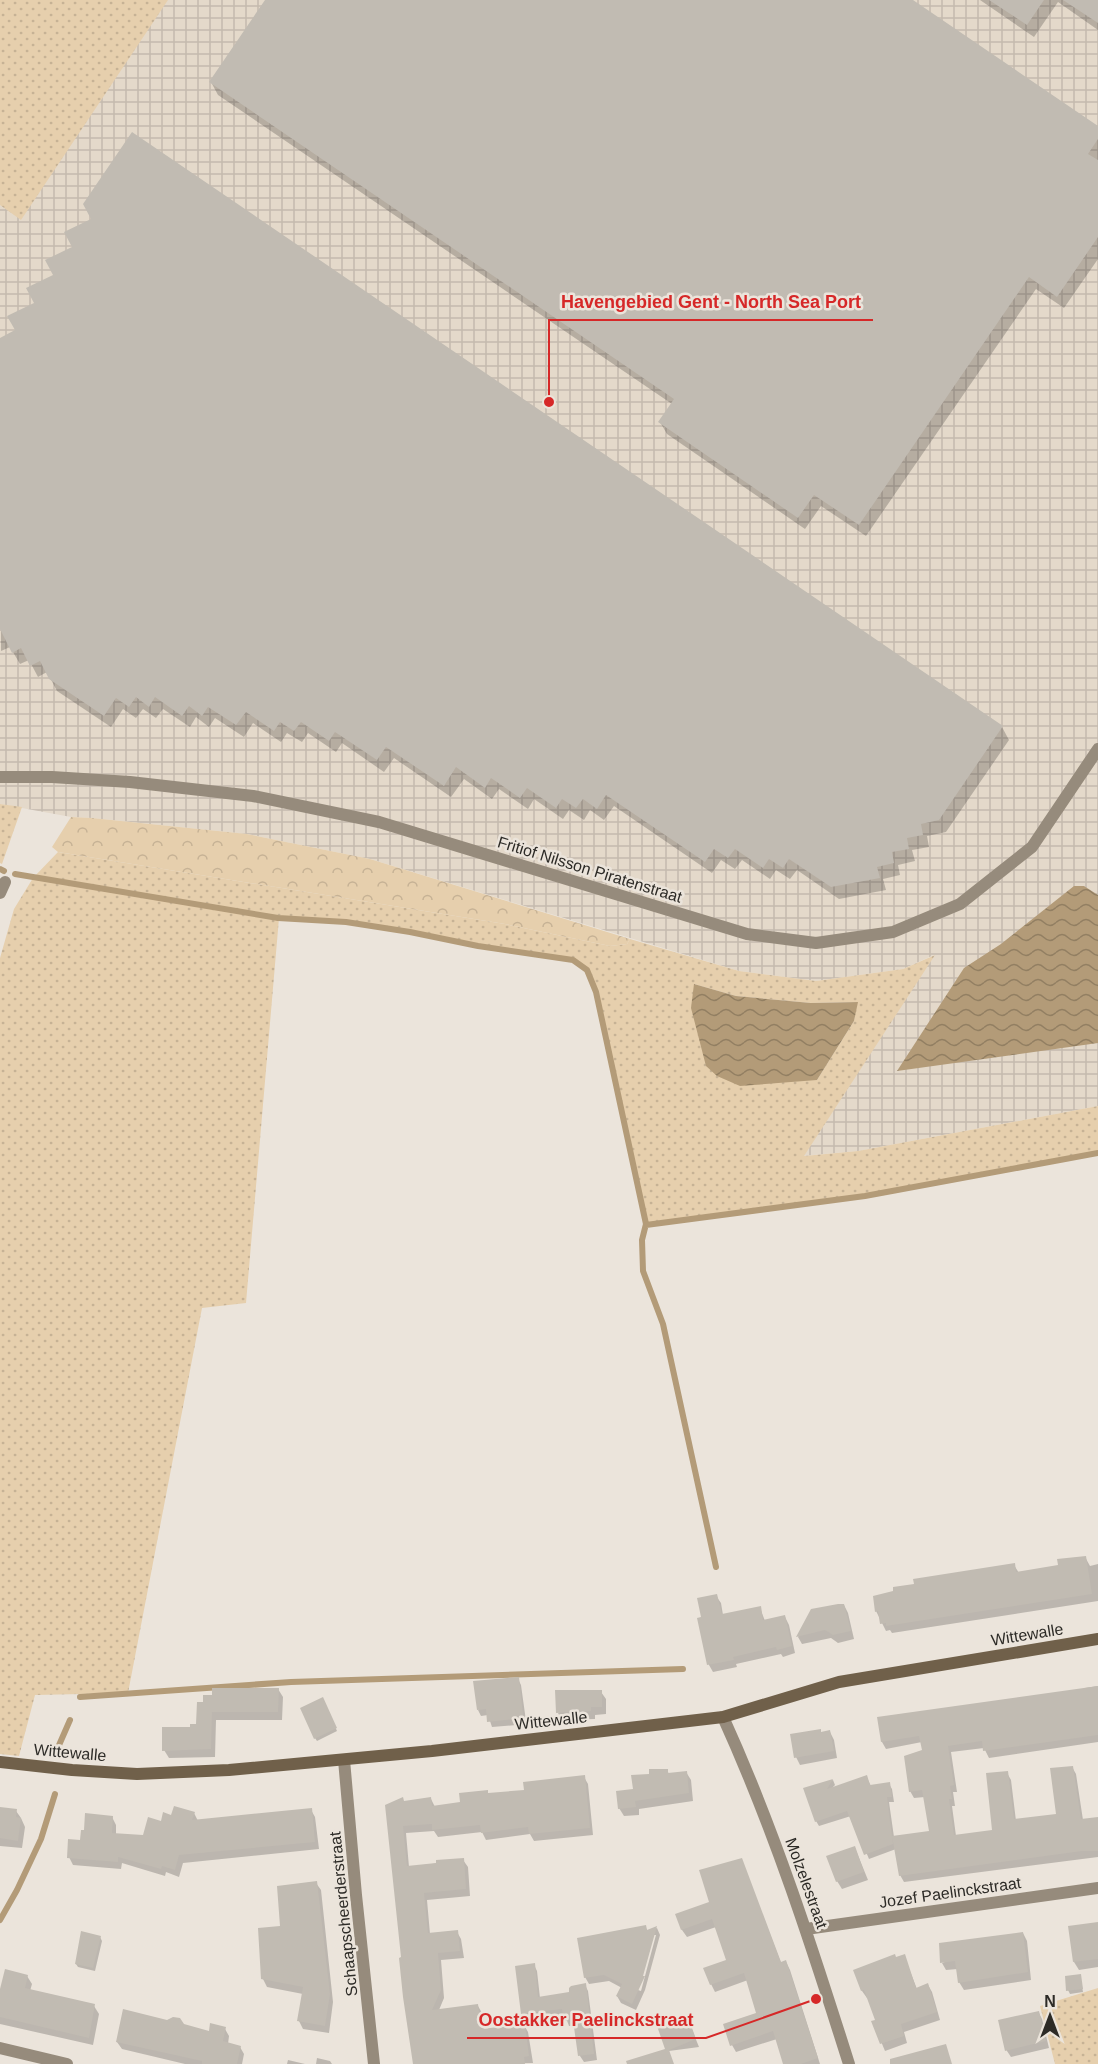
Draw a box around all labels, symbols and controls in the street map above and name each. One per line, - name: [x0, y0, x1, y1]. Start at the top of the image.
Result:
- callout: Havengebied Gent - North Sea Port: [549, 284, 873, 320]
- text: Havengebied Gent - North Sea Port: [561, 292, 861, 312]
- street label: Fritiof Nilsson Piratenstraat: [496, 833, 685, 906]
- street label: Wittewalle: [990, 1620, 1065, 1649]
- street label: Wittewalle: [514, 1708, 588, 1733]
- street label: Wittewalle: [33, 1741, 107, 1764]
- street label: Schaapscheerderstraat: [326, 1830, 361, 1997]
- street label: Molzelestraat: [782, 1836, 831, 1931]
- street label: Jozef Paelinckstraat: [878, 1874, 1023, 1911]
- north arrow: [1020, 1986, 1080, 2046]
- text: N: [1044, 1993, 1056, 2010]
- callout: Oostakker Paelinckstraat: [467, 2002, 706, 2038]
- text: Oostakker Paelinckstraat: [478, 2010, 694, 2030]

